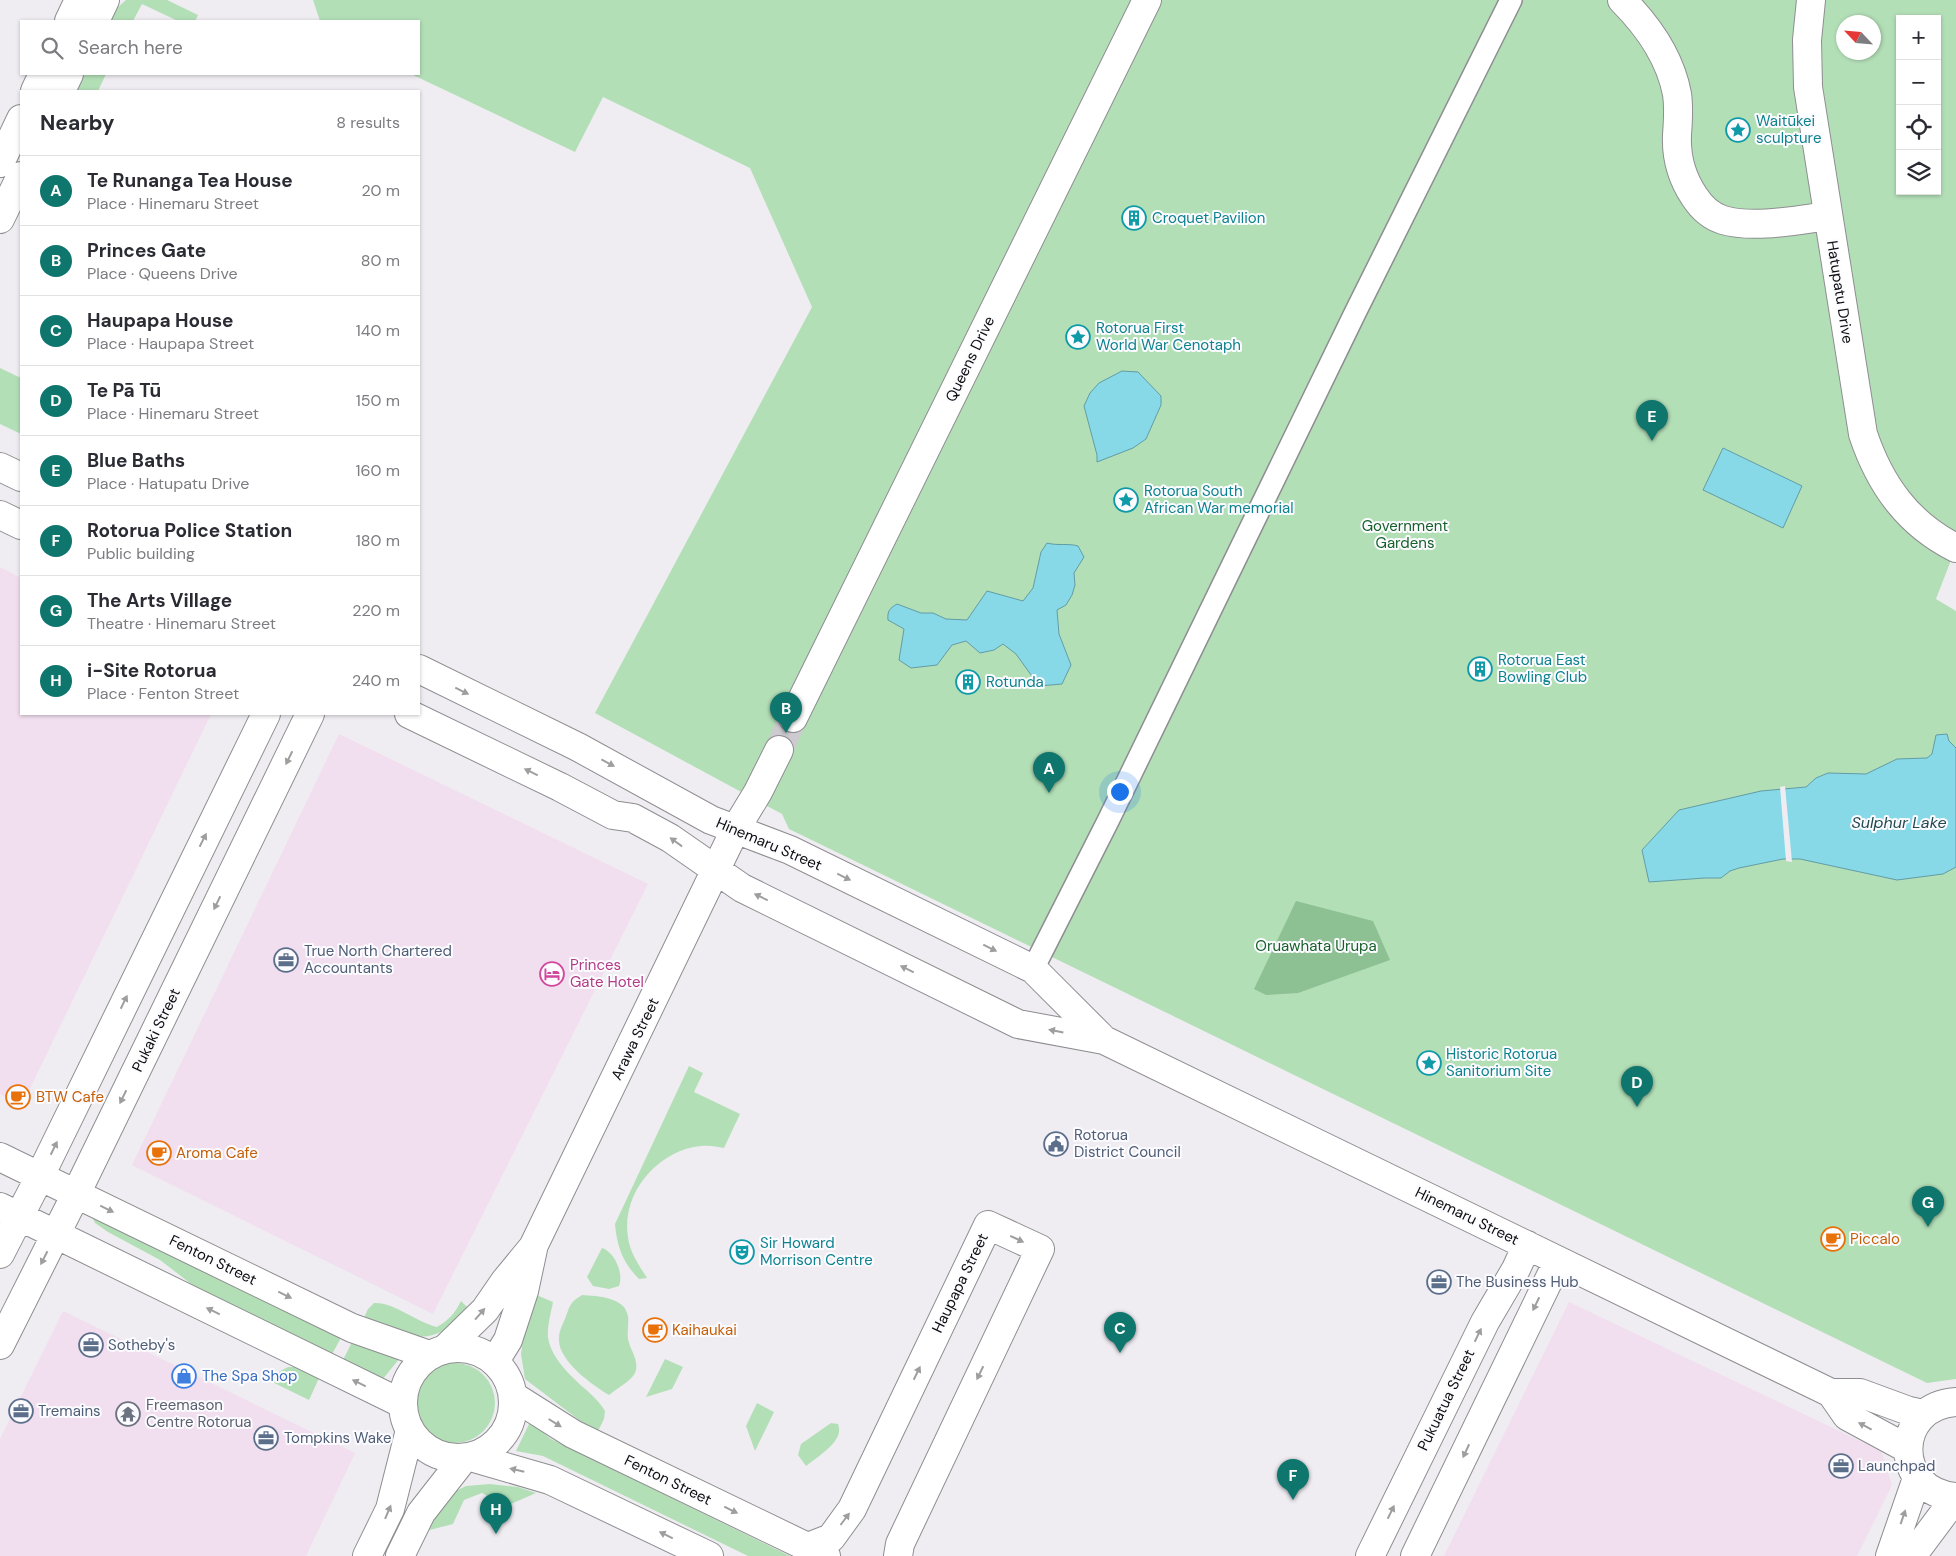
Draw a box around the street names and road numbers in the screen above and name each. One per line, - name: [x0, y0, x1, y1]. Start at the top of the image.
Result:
- street label: Hatupatu Drive: [1822, 239, 1858, 345]
- street label: Queens Drive: [941, 313, 999, 405]
- street label: Hinemaru Street: [713, 813, 825, 875]
- street label: Pukaki Street: [127, 985, 185, 1075]
- street label: Arawa Street: [606, 994, 664, 1084]
- street label: Hinemaru Street: [1412, 1182, 1522, 1250]
- street label: Fenton Street: [166, 1230, 260, 1290]
- street label: Haupapa Street: [927, 1230, 993, 1336]
- street label: Pukuatua Street: [1413, 1346, 1479, 1454]
- street label: Fenton Street: [621, 1450, 715, 1510]

